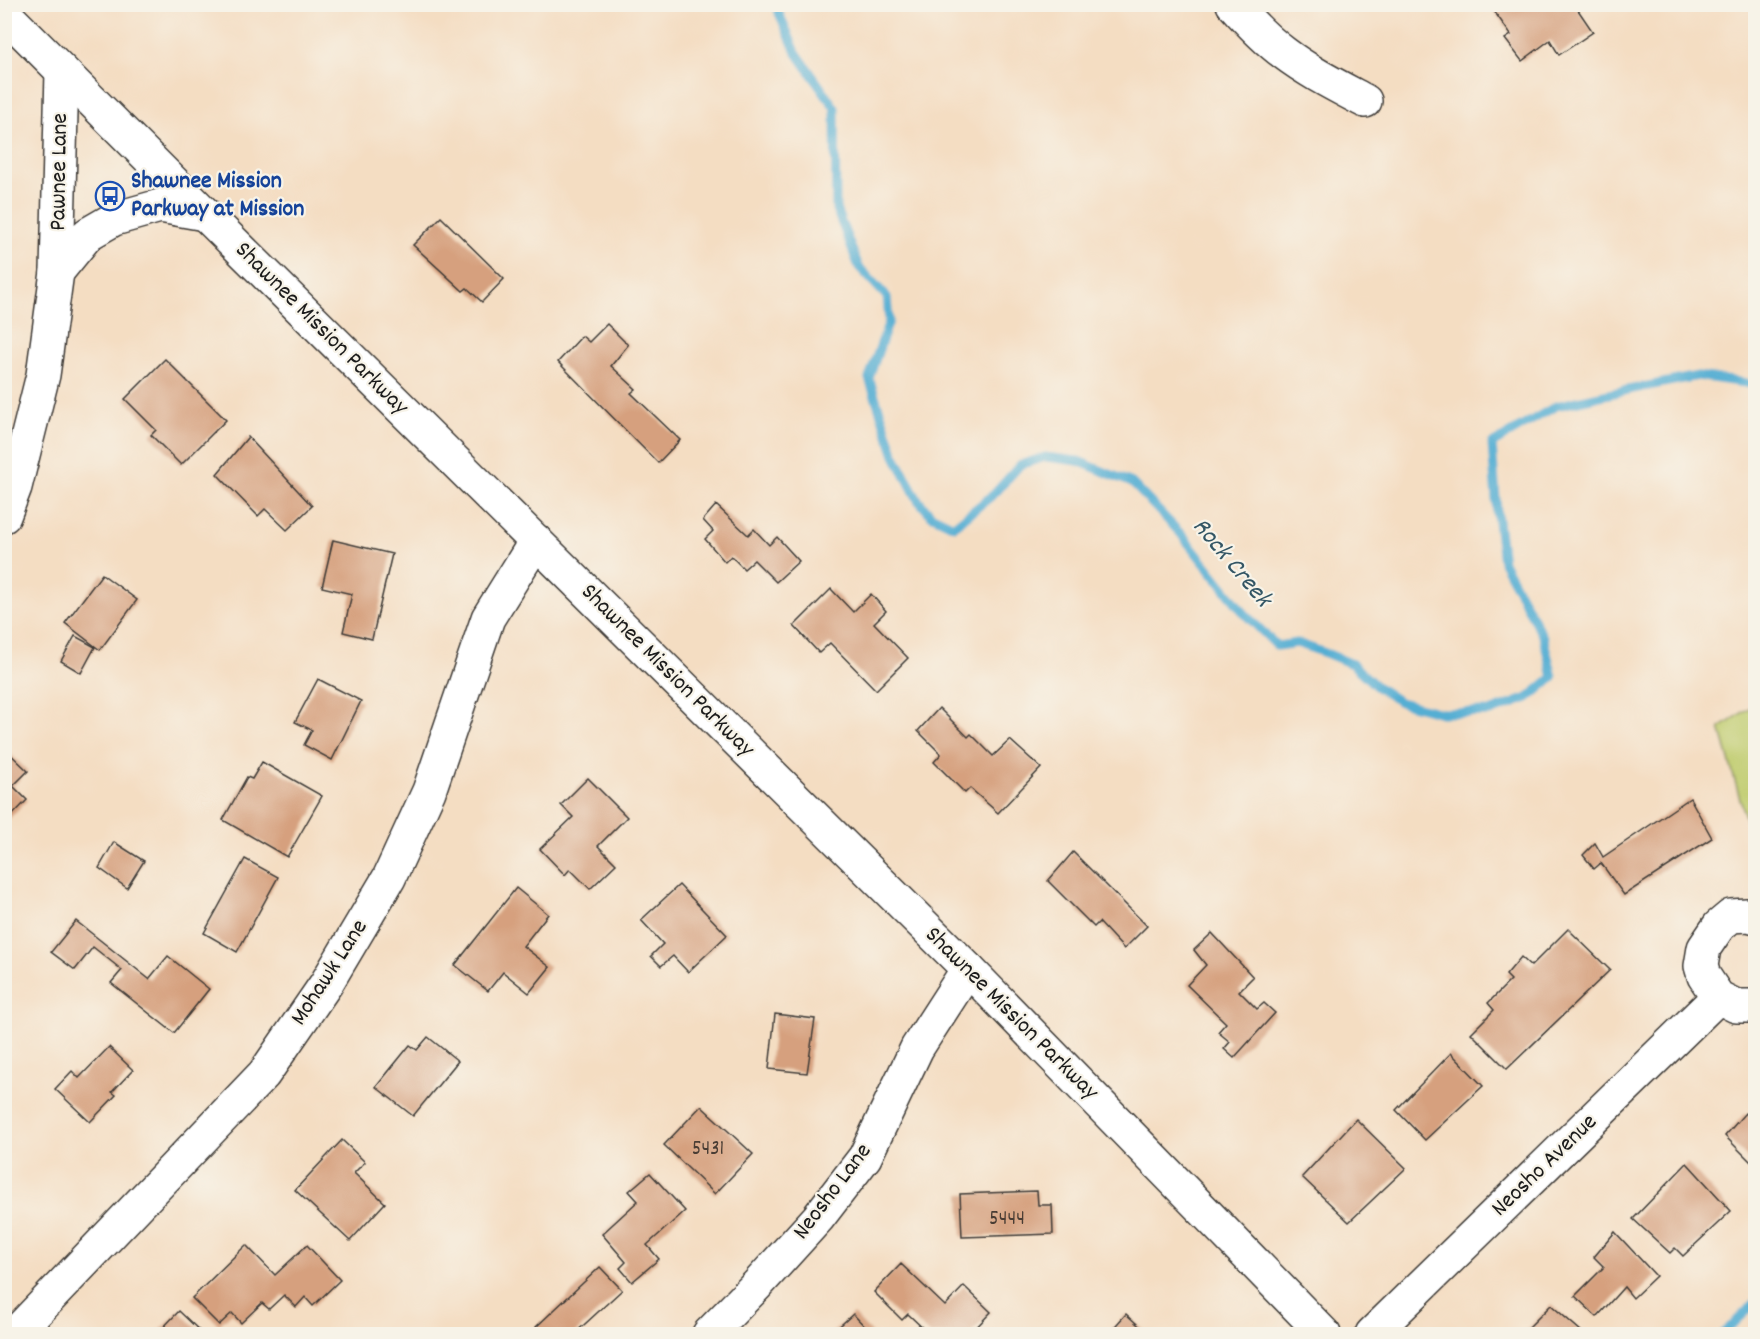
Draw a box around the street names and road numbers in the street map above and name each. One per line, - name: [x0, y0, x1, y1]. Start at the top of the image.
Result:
- street label: Pawnee Lane: [42, 113, 78, 231]
- street label: Shawnee Mission Parkway: [226, 234, 417, 425]
- street label: Shawnee Mission Parkway: [572, 576, 763, 767]
- street label: Mohawk Lane: [283, 913, 377, 1033]
- street label: Shawnee Mission Parkway: [916, 919, 1107, 1110]
- street label: Neosho Avenue: [1484, 1107, 1606, 1225]
- street label: Neosho Lane: [785, 1137, 881, 1247]

